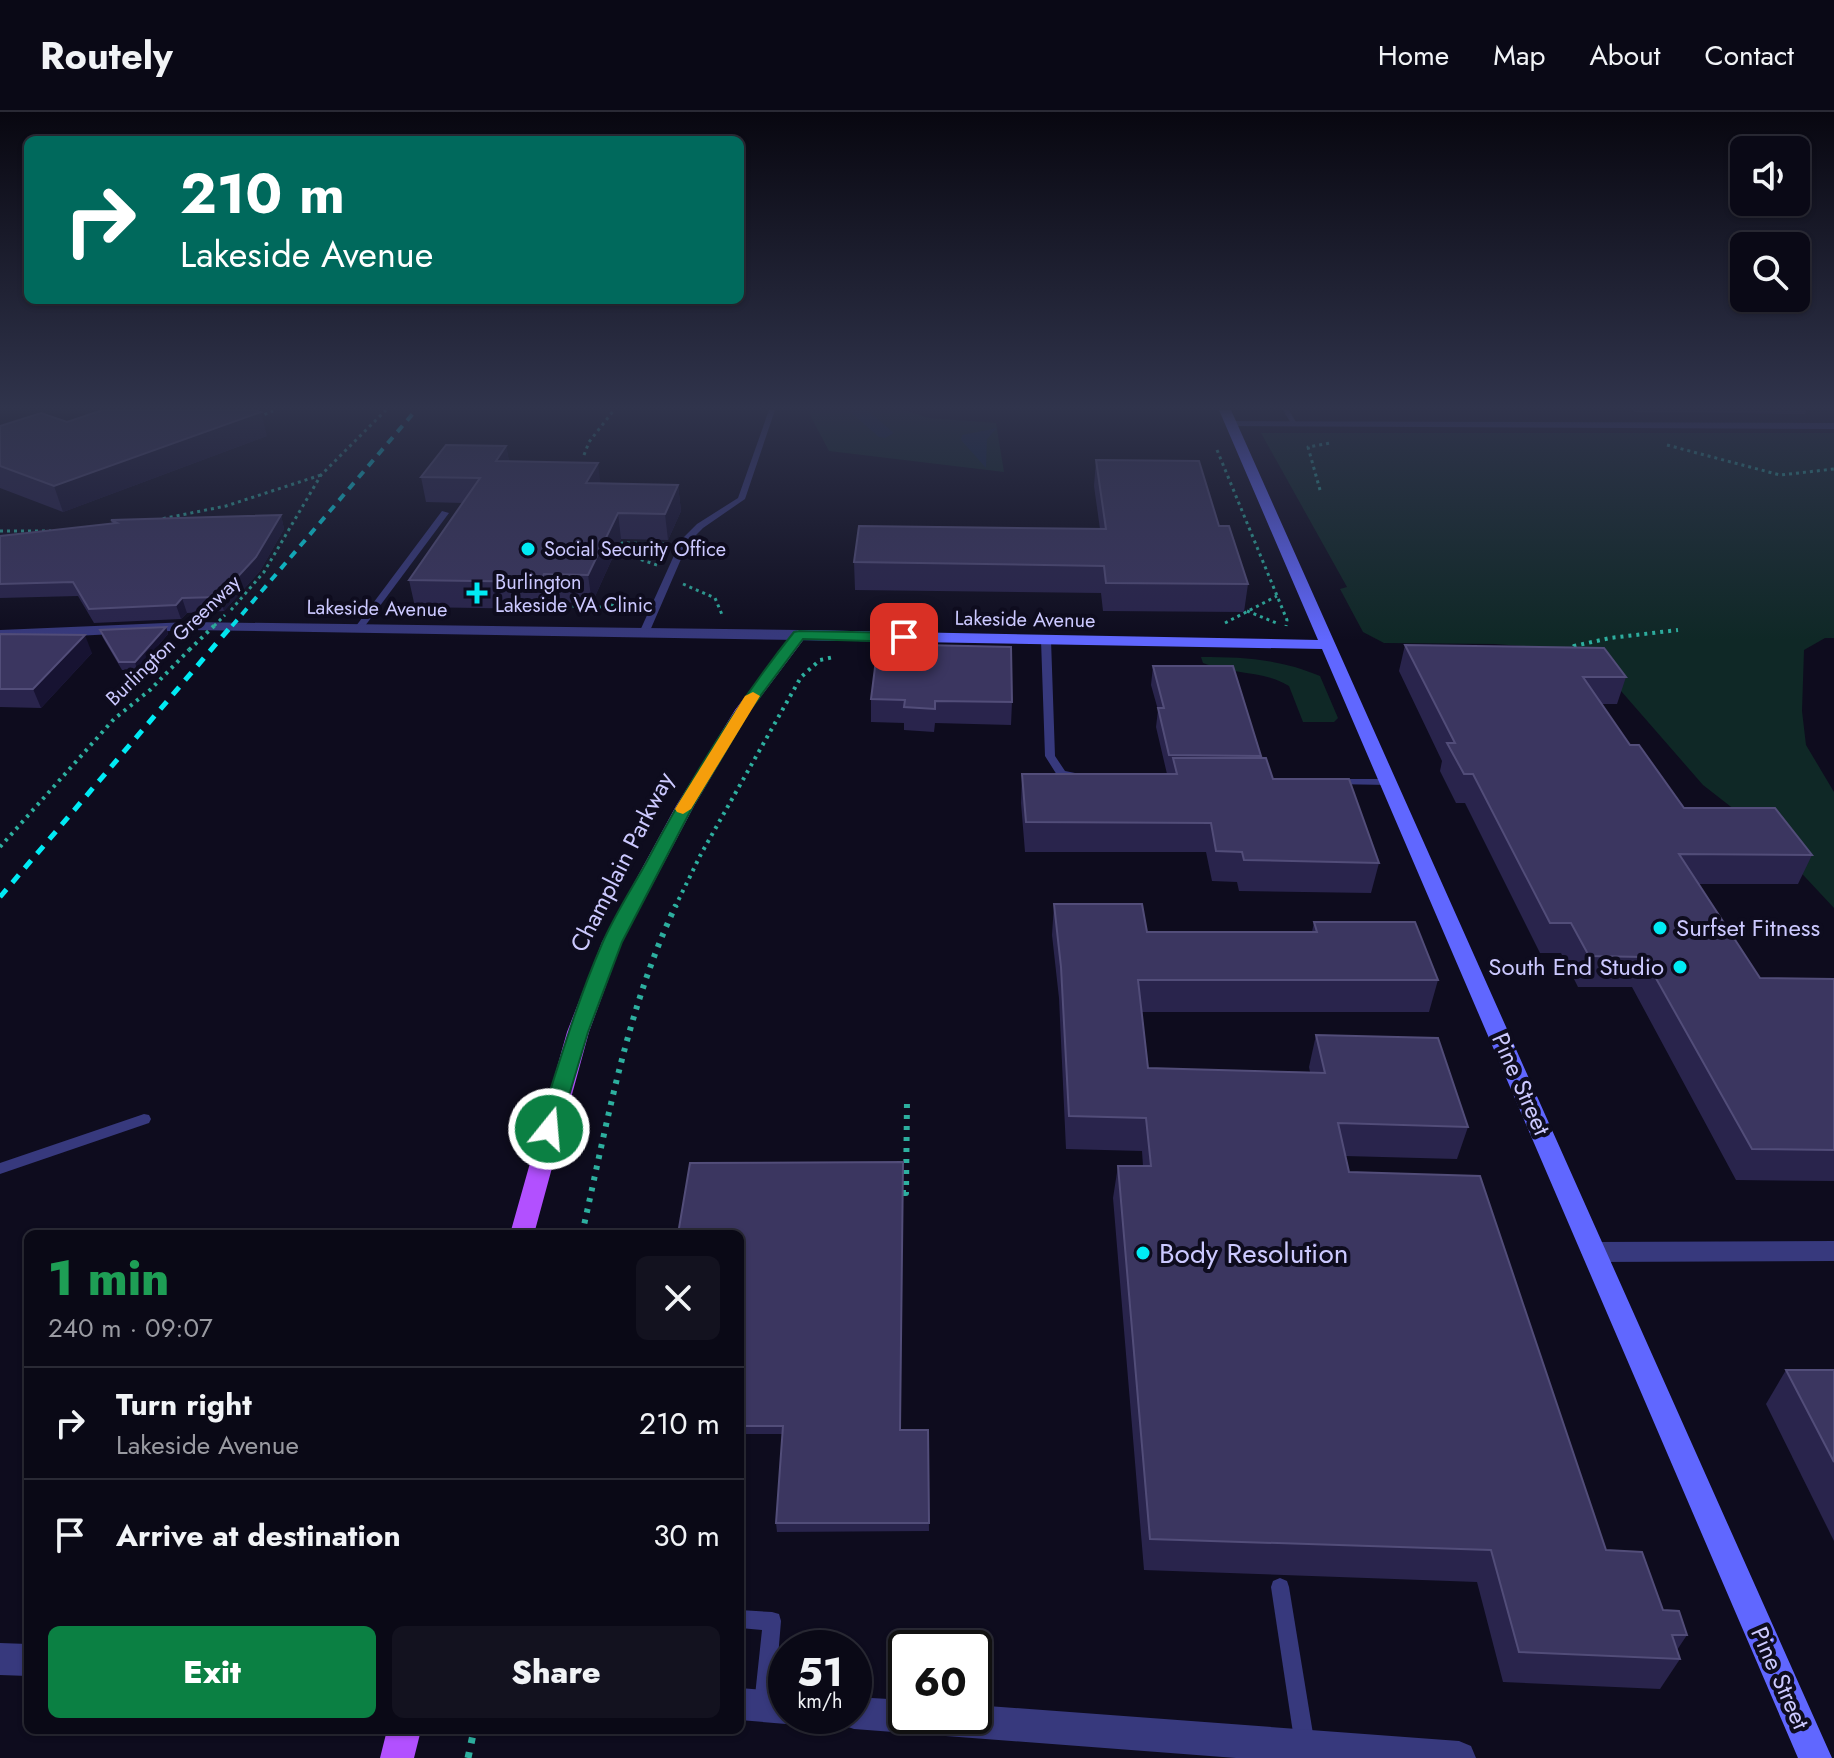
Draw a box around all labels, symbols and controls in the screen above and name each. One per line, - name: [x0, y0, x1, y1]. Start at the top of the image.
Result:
- text: Routely: [40, 28, 173, 83]
- text: Home: [1378, 35, 1449, 76]
- text: Map: [1493, 35, 1545, 76]
- text: About: [1589, 35, 1661, 76]
- text: Contact: [1705, 35, 1794, 76]
- map controls: [1730, 136, 1810, 312]
- button: sound: [1730, 136, 1810, 216]
- text: 210 m: [180, 153, 345, 234]
- icon: right: [48, 168, 152, 272]
- text: Lakeside Avenue: [180, 228, 433, 280]
- button: search: [1730, 232, 1810, 312]
- place label: Social Security Office: [544, 535, 726, 564]
- marker: Social Security Office: [519, 540, 537, 558]
- street label: Burlington Greenway: [99, 568, 247, 712]
- place label: Burlington Lakeside VA Clinic: [495, 568, 653, 620]
- marker: Burlington Lakeside VA Clinic: [466, 582, 488, 604]
- street label: Lakeside Avenue: [306, 593, 448, 624]
- pin: [870, 603, 938, 671]
- street label: Lakeside Avenue: [954, 604, 1096, 635]
- icon: arrive: [882, 615, 926, 659]
- street label: Champlain Parkway: [561, 765, 682, 958]
- place label: Surfset Fitness: [1676, 910, 1820, 945]
- marker: Surfset Fitness: [1651, 919, 1669, 937]
- place label: South End Studio: [1488, 949, 1664, 984]
- marker: South End Studio: [1671, 958, 1689, 976]
- street label: Pine Street: [1483, 1027, 1560, 1141]
- position arrow: [507, 1087, 591, 1171]
- place label: Body Resolution: [1159, 1233, 1348, 1274]
- text: 1 min: [48, 1244, 169, 1313]
- marker: Body Resolution: [1134, 1244, 1152, 1262]
- button: close: [636, 1256, 720, 1340]
- text: 240 m · 09:07: [48, 1309, 213, 1347]
- text: Turn right: [116, 1383, 252, 1426]
- icon: right: [48, 1401, 92, 1445]
- text: 210 m: [639, 1402, 720, 1445]
- text: Lakeside Avenue: [116, 1426, 299, 1464]
- icon: arrive: [48, 1513, 92, 1557]
- text: Arrive at destination: [116, 1514, 401, 1557]
- text: 30 m: [653, 1514, 720, 1557]
- street label: Pine Street: [1742, 1621, 1819, 1735]
- button: Exit: [48, 1626, 376, 1718]
- button: Share: [392, 1626, 720, 1718]
- speed limit sign: 60: [888, 1630, 992, 1734]
- text: 51: [797, 1643, 843, 1701]
- text: km/h: [797, 1687, 843, 1716]

